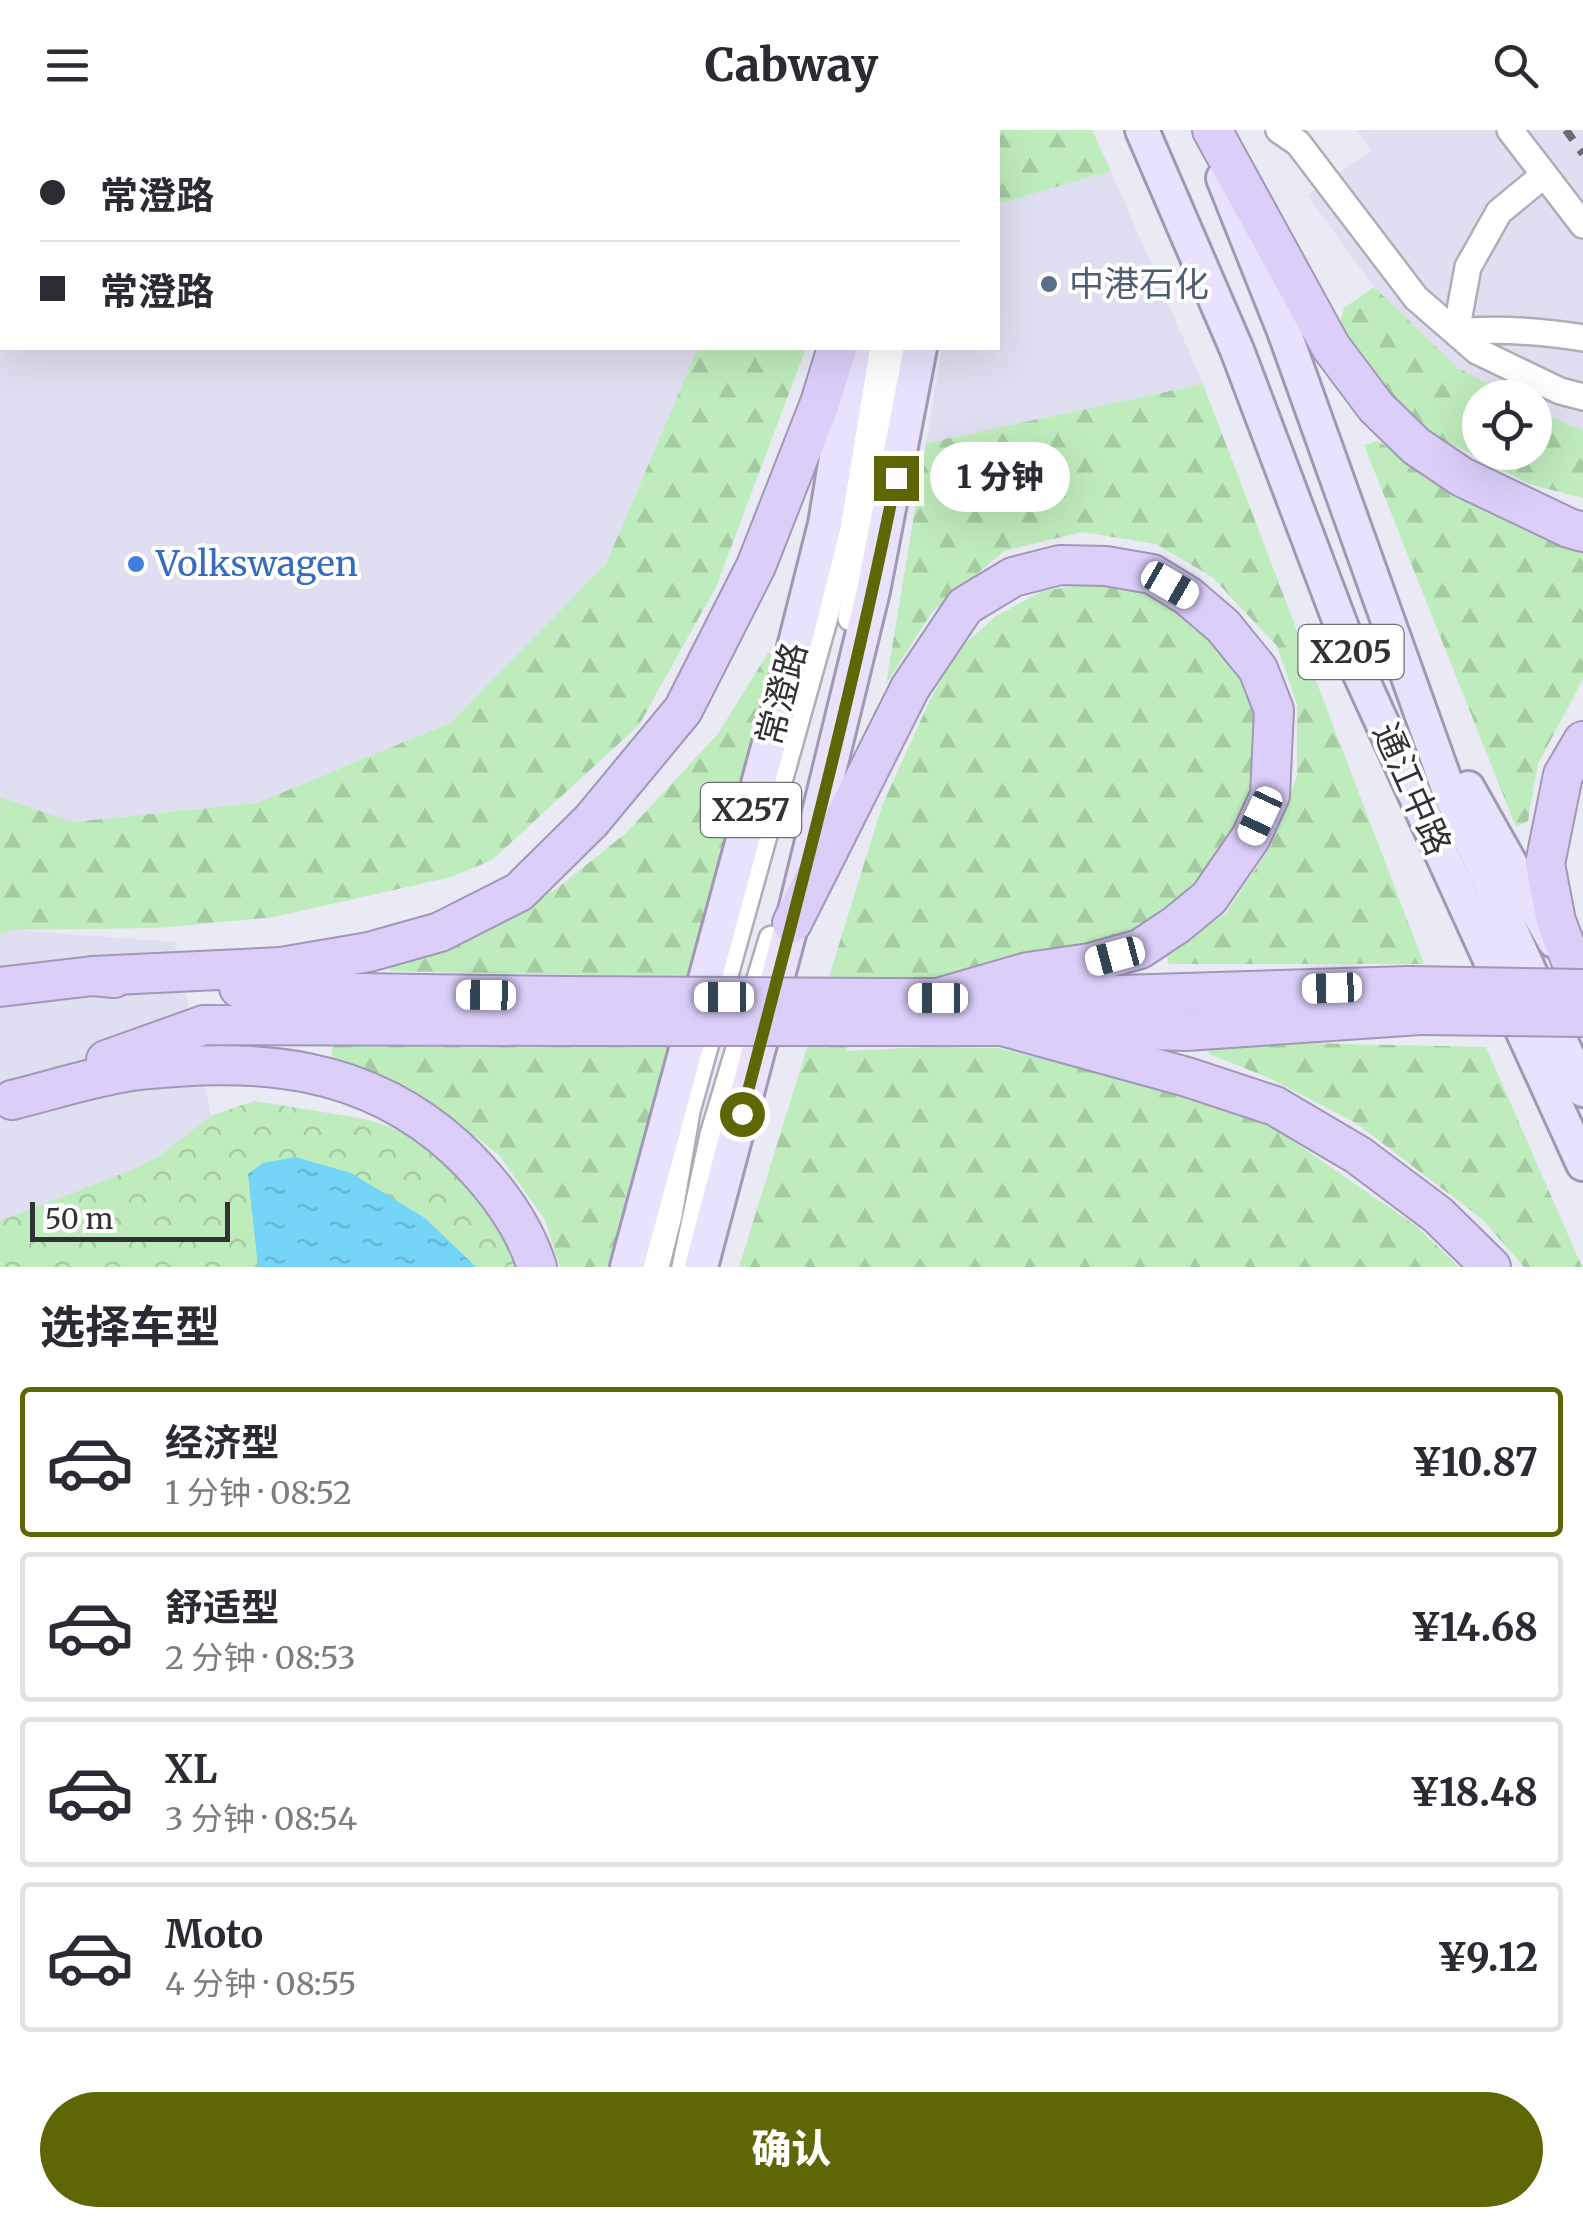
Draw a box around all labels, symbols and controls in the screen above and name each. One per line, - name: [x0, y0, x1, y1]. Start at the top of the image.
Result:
- text: Cabway: [705, 37, 878, 93]
- icon: menu: [40, 38, 95, 93]
- icon: search: [1488, 38, 1543, 93]
- text: 常澄路: [100, 172, 214, 219]
- place label: 中港石化: [1069, 262, 1209, 306]
- text: 常澄路: [100, 268, 214, 315]
- marker: 中港石化: [1038, 273, 1060, 295]
- map controls: [1462, 380, 1552, 470]
- button: locate: [1462, 380, 1552, 470]
- callout: 1 分钟: [931, 443, 1071, 513]
- route end: [874, 456, 919, 501]
- text: 1 分钟: [957, 457, 1043, 497]
- place label: Volkswagen: [155, 542, 358, 586]
- marker: Volkswagen: [125, 553, 147, 575]
- car: [1137, 557, 1203, 613]
- road number: X205: [1298, 625, 1404, 679]
- street label: 常澄路: [747, 638, 817, 750]
- street label: 通江中路: [1363, 716, 1461, 862]
- car: [1234, 782, 1286, 850]
- road number: X257: [701, 783, 801, 837]
- car: [1082, 934, 1148, 978]
- car: [1301, 972, 1363, 1004]
- car: [456, 979, 516, 1011]
- car: [694, 982, 754, 1012]
- car: [908, 983, 968, 1013]
- route start: [720, 1092, 765, 1137]
- scale bar: [30, 1197, 230, 1242]
- text: 50 m: [45, 1201, 113, 1237]
- text: 选择车型: [40, 1299, 220, 1355]
- icon: car: [45, 1417, 135, 1507]
- text: 经济型: [165, 1419, 279, 1466]
- text: ¥10.87: [1412, 1439, 1538, 1486]
- text: 1 分钟 · 08:52: [165, 1473, 352, 1513]
- icon: car: [45, 1582, 135, 1672]
- text: 舒适型: [165, 1584, 279, 1631]
- text: ¥14.68: [1411, 1604, 1538, 1651]
- text: 2 分钟 · 08:53: [165, 1638, 356, 1678]
- text: XL: [165, 1746, 217, 1793]
- icon: car: [45, 1747, 135, 1837]
- text: ¥18.48: [1410, 1769, 1538, 1816]
- text: 3 分钟 · 08:54: [165, 1799, 357, 1839]
- text: Moto: [165, 1911, 263, 1958]
- icon: car: [45, 1912, 135, 2002]
- text: ¥9.12: [1437, 1934, 1538, 1981]
- text: 4 分钟 · 08:55: [165, 1964, 356, 2004]
- button: 确认: [40, 2092, 1543, 2207]

